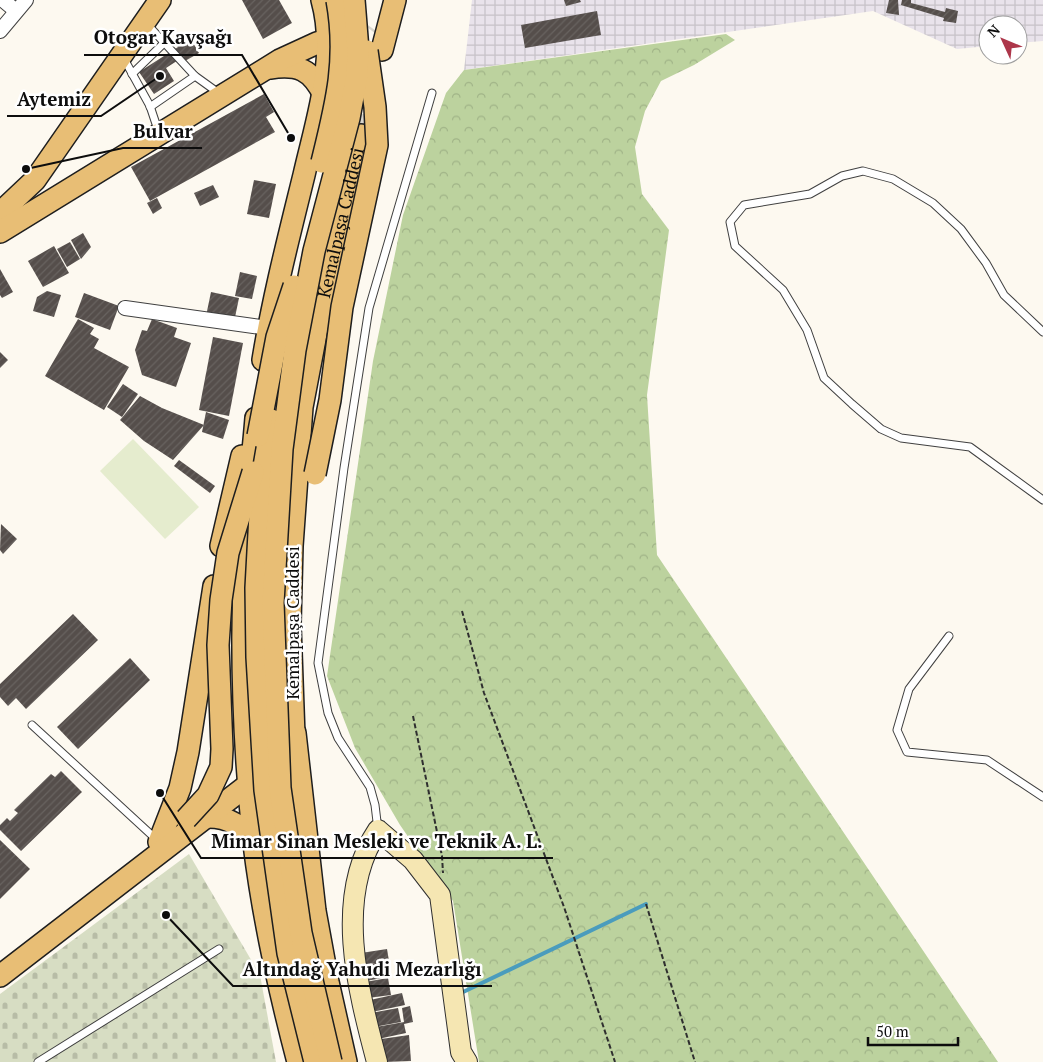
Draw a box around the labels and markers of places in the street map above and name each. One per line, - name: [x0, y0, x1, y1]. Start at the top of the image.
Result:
- callout: Otogar Kavşağı: [84, 21, 242, 55]
- callout: Aytemiz: [7, 82, 101, 116]
- callout: Bulvar: [123, 114, 202, 148]
- callout: Mimar Sinan Mesleki ve Teknik A. L.: [201, 824, 553, 858]
- callout: Altındağ Yahudi Mezarlığı: [233, 952, 492, 986]

